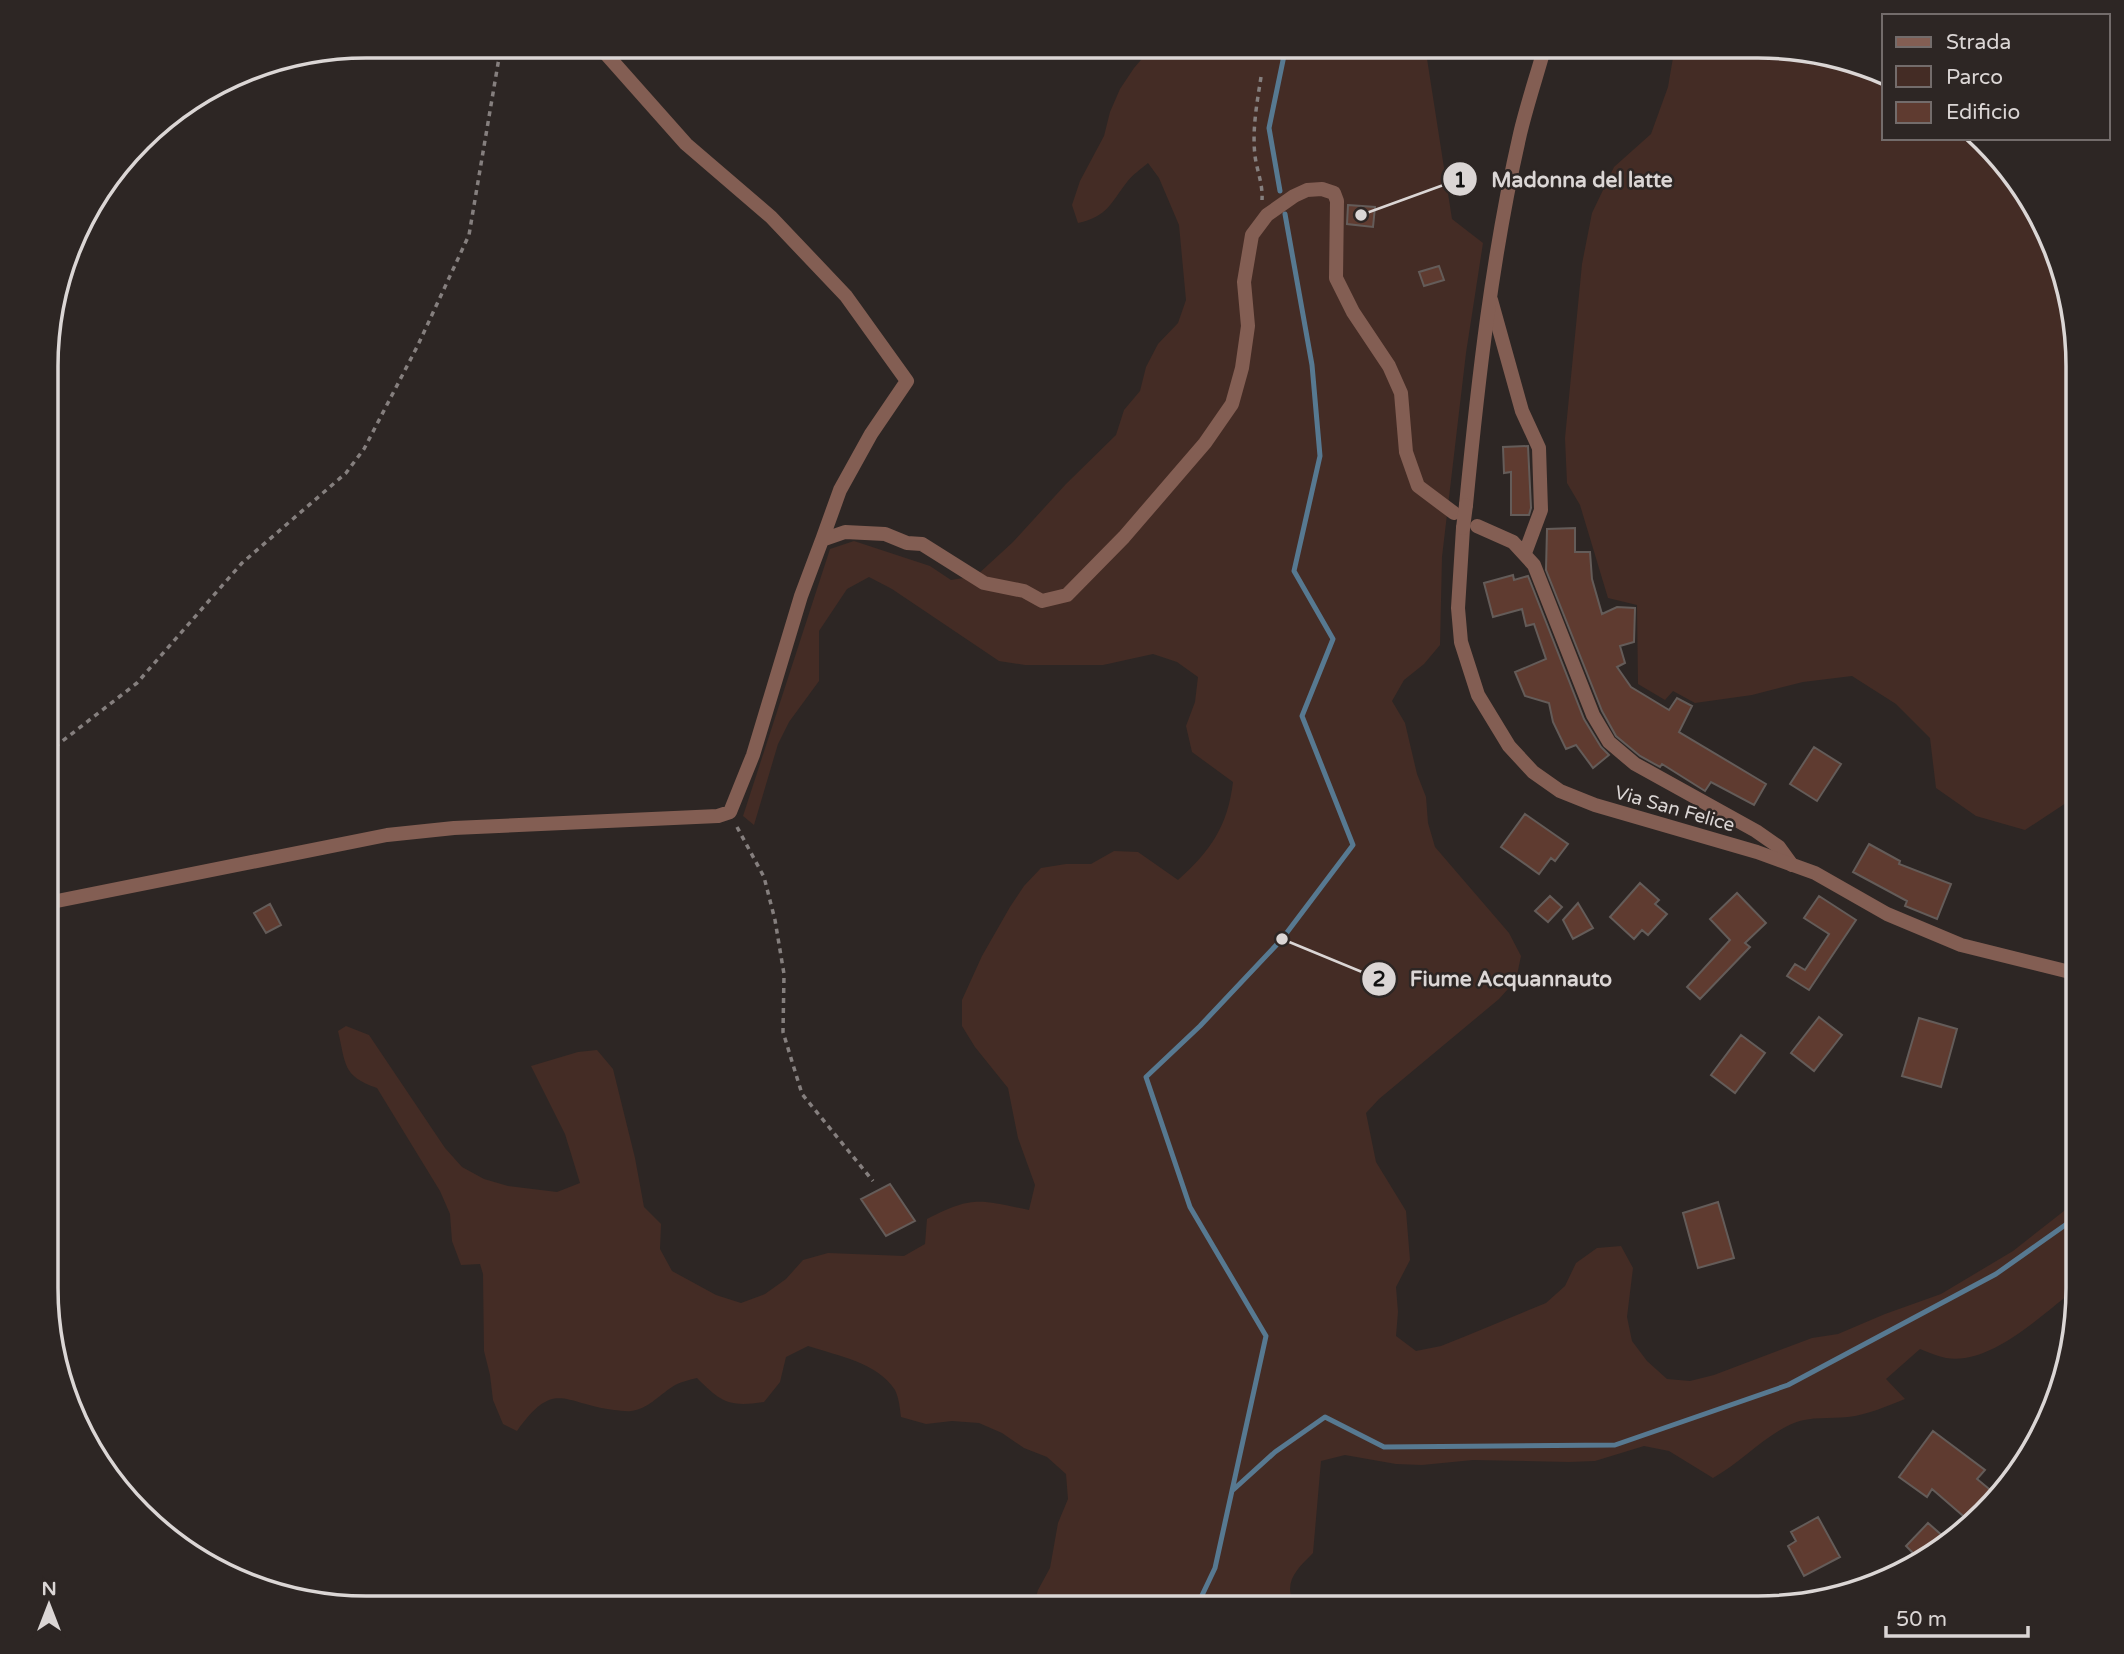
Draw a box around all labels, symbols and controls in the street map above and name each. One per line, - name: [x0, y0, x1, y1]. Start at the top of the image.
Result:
- legend: [1882, 14, 2110, 140]
- text: Strada: [1946, 30, 2011, 55]
- text: Parco: [1946, 65, 2003, 90]
- text: Edificio: [1946, 100, 2020, 125]
- callout: Madonna del latte: [1442, 158, 1686, 200]
- text: 1: [1453, 168, 1467, 193]
- text: Madonna del latte: [1491, 168, 1673, 193]
- street label: Via San Felice: [1612, 781, 1737, 837]
- callout: Fiume Acquannauto: [1361, 958, 1626, 1000]
- text: 2: [1372, 967, 1386, 992]
- text: Fiume Acquannauto: [1410, 967, 1612, 992]
- north arrow: [14, 1570, 84, 1640]
- text: N: [41, 1578, 57, 1600]
- scale bar: [1886, 1594, 2028, 1638]
- text: 50 m: [1896, 1607, 1947, 1632]

